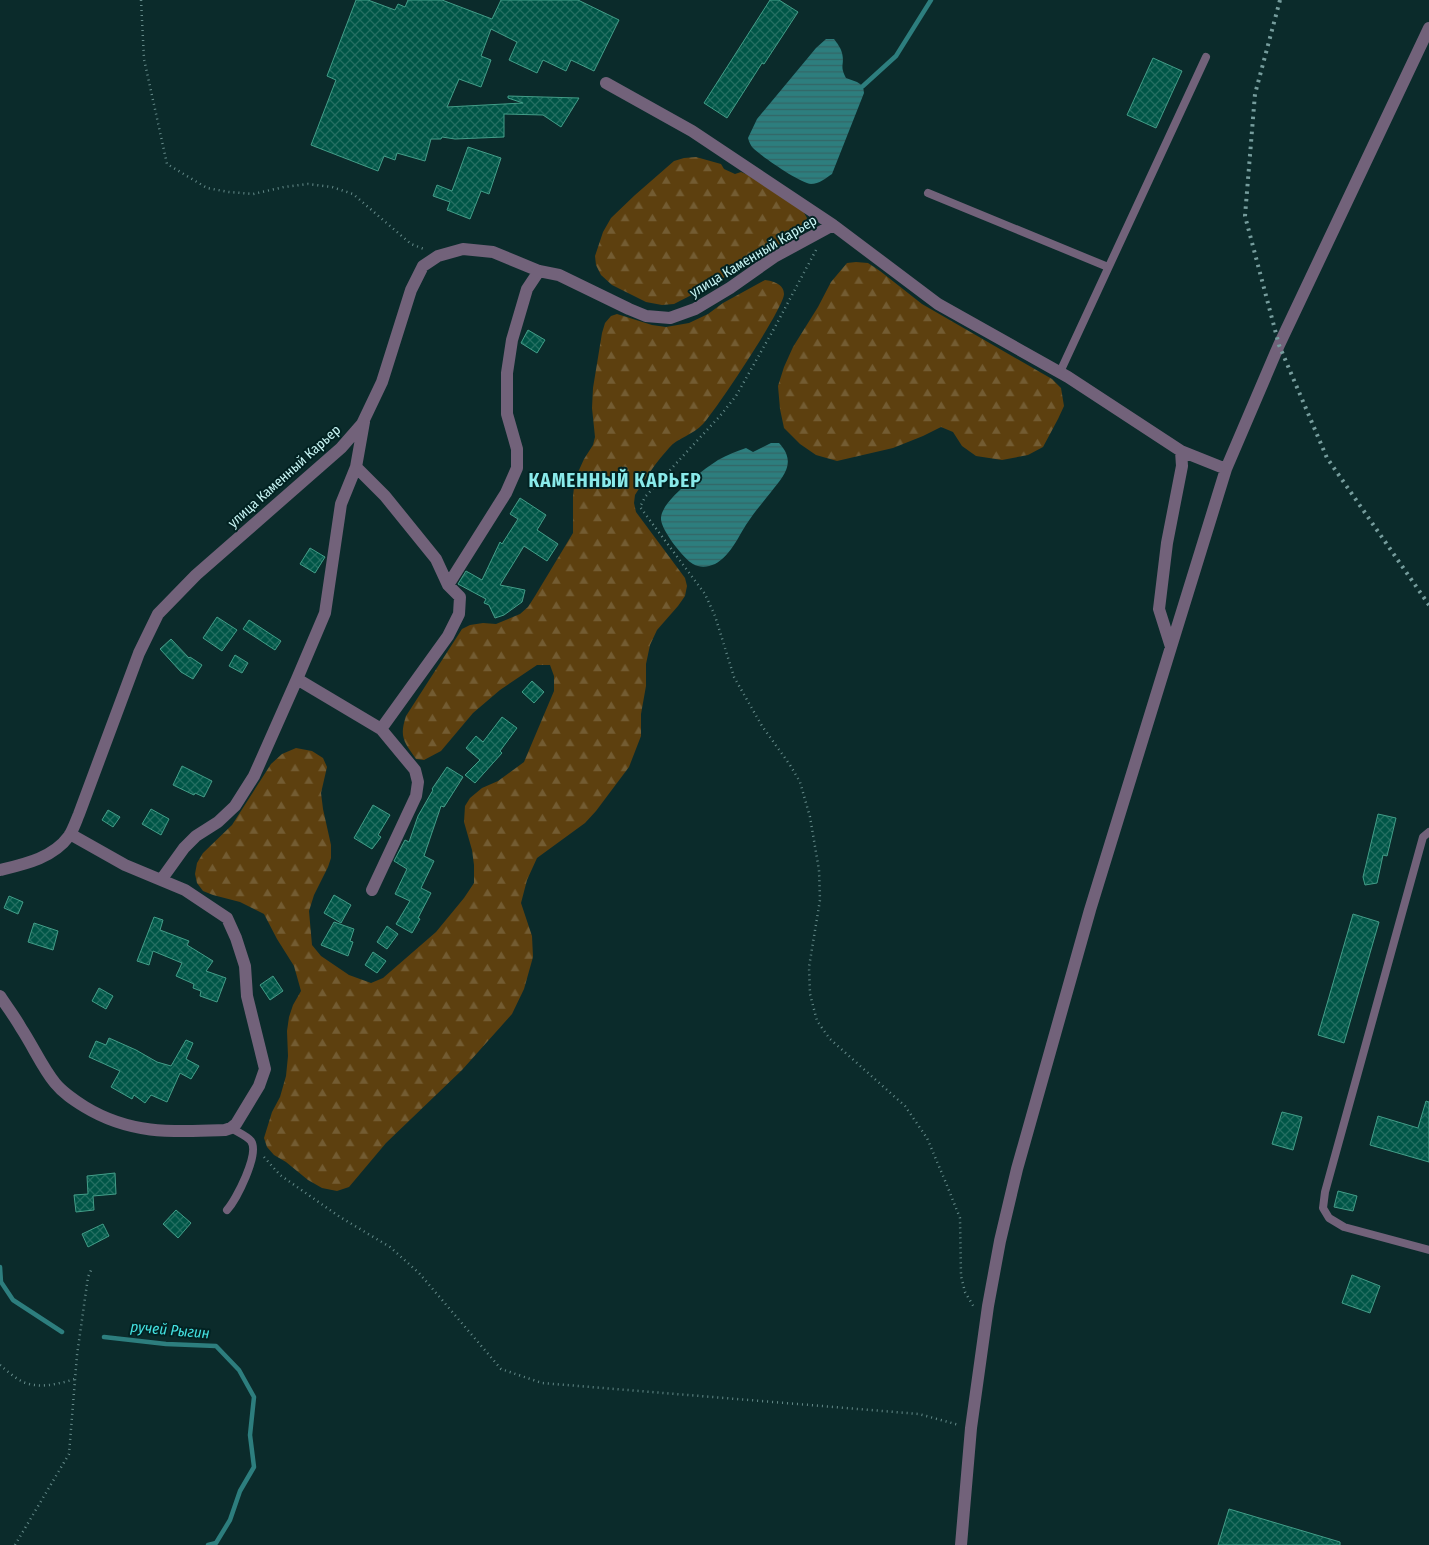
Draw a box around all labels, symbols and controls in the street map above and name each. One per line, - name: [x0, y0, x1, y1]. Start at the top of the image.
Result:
- street label: улица Каменный Карьер: [686, 212, 820, 301]
- street label: улица Каменный Карьер: [225, 421, 344, 531]
- district label: КАМЕННЫЙ КАРЬЕР: [528, 468, 702, 492]
- water label: ручей Рыгин: [130, 1318, 210, 1342]

